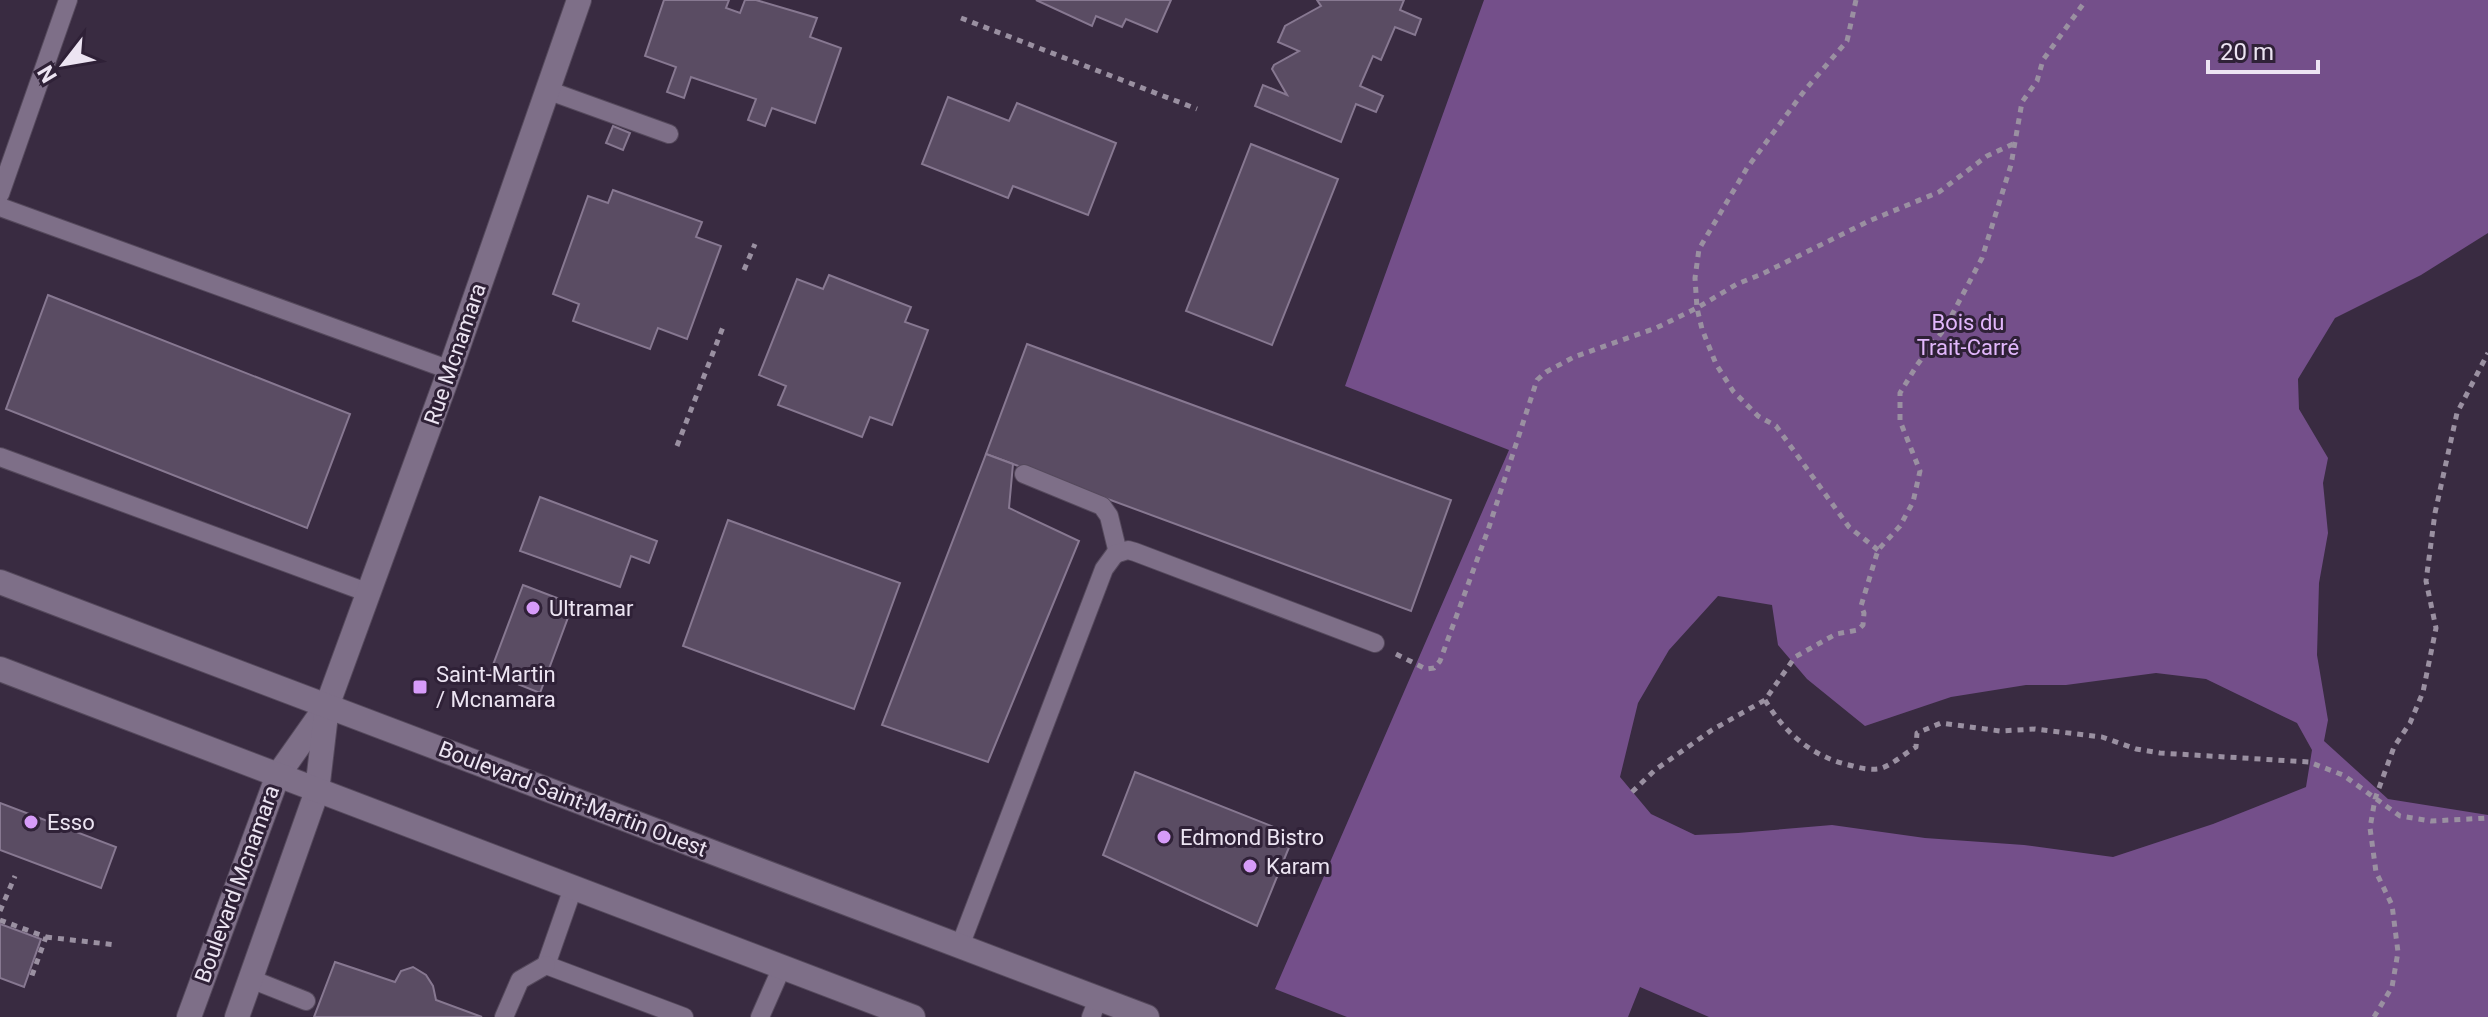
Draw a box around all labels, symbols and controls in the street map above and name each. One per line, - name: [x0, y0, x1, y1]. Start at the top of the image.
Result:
- north arrow: [24, 24, 104, 104]
- scale bar: [2208, 24, 2318, 74]
- text: 20 m: [2220, 38, 2274, 66]
- text: N: [33, 61, 62, 87]
- street label: Rue Mcnamara: [419, 280, 491, 428]
- park label: Bois du Trait-Carré: [1917, 310, 2019, 360]
- place label: Ultramar: [549, 596, 634, 621]
- marker: Ultramar: [524, 599, 542, 617]
- place label: Saint-Martin / Mcnamara: [436, 662, 556, 712]
- marker: Saint-Martin / Mcnamara: [411, 678, 429, 696]
- street label: Boulevard Saint-Martin Ouest: [435, 736, 711, 862]
- street label: Boulevard Mcnamara: [190, 782, 284, 986]
- place label: Esso: [47, 810, 95, 835]
- marker: Esso: [22, 813, 40, 831]
- place label: Edmond Bistro: [1180, 825, 1324, 850]
- marker: Edmond Bistro: [1155, 828, 1173, 846]
- place label: Karam: [1266, 854, 1330, 879]
- marker: Karam: [1241, 857, 1259, 875]

